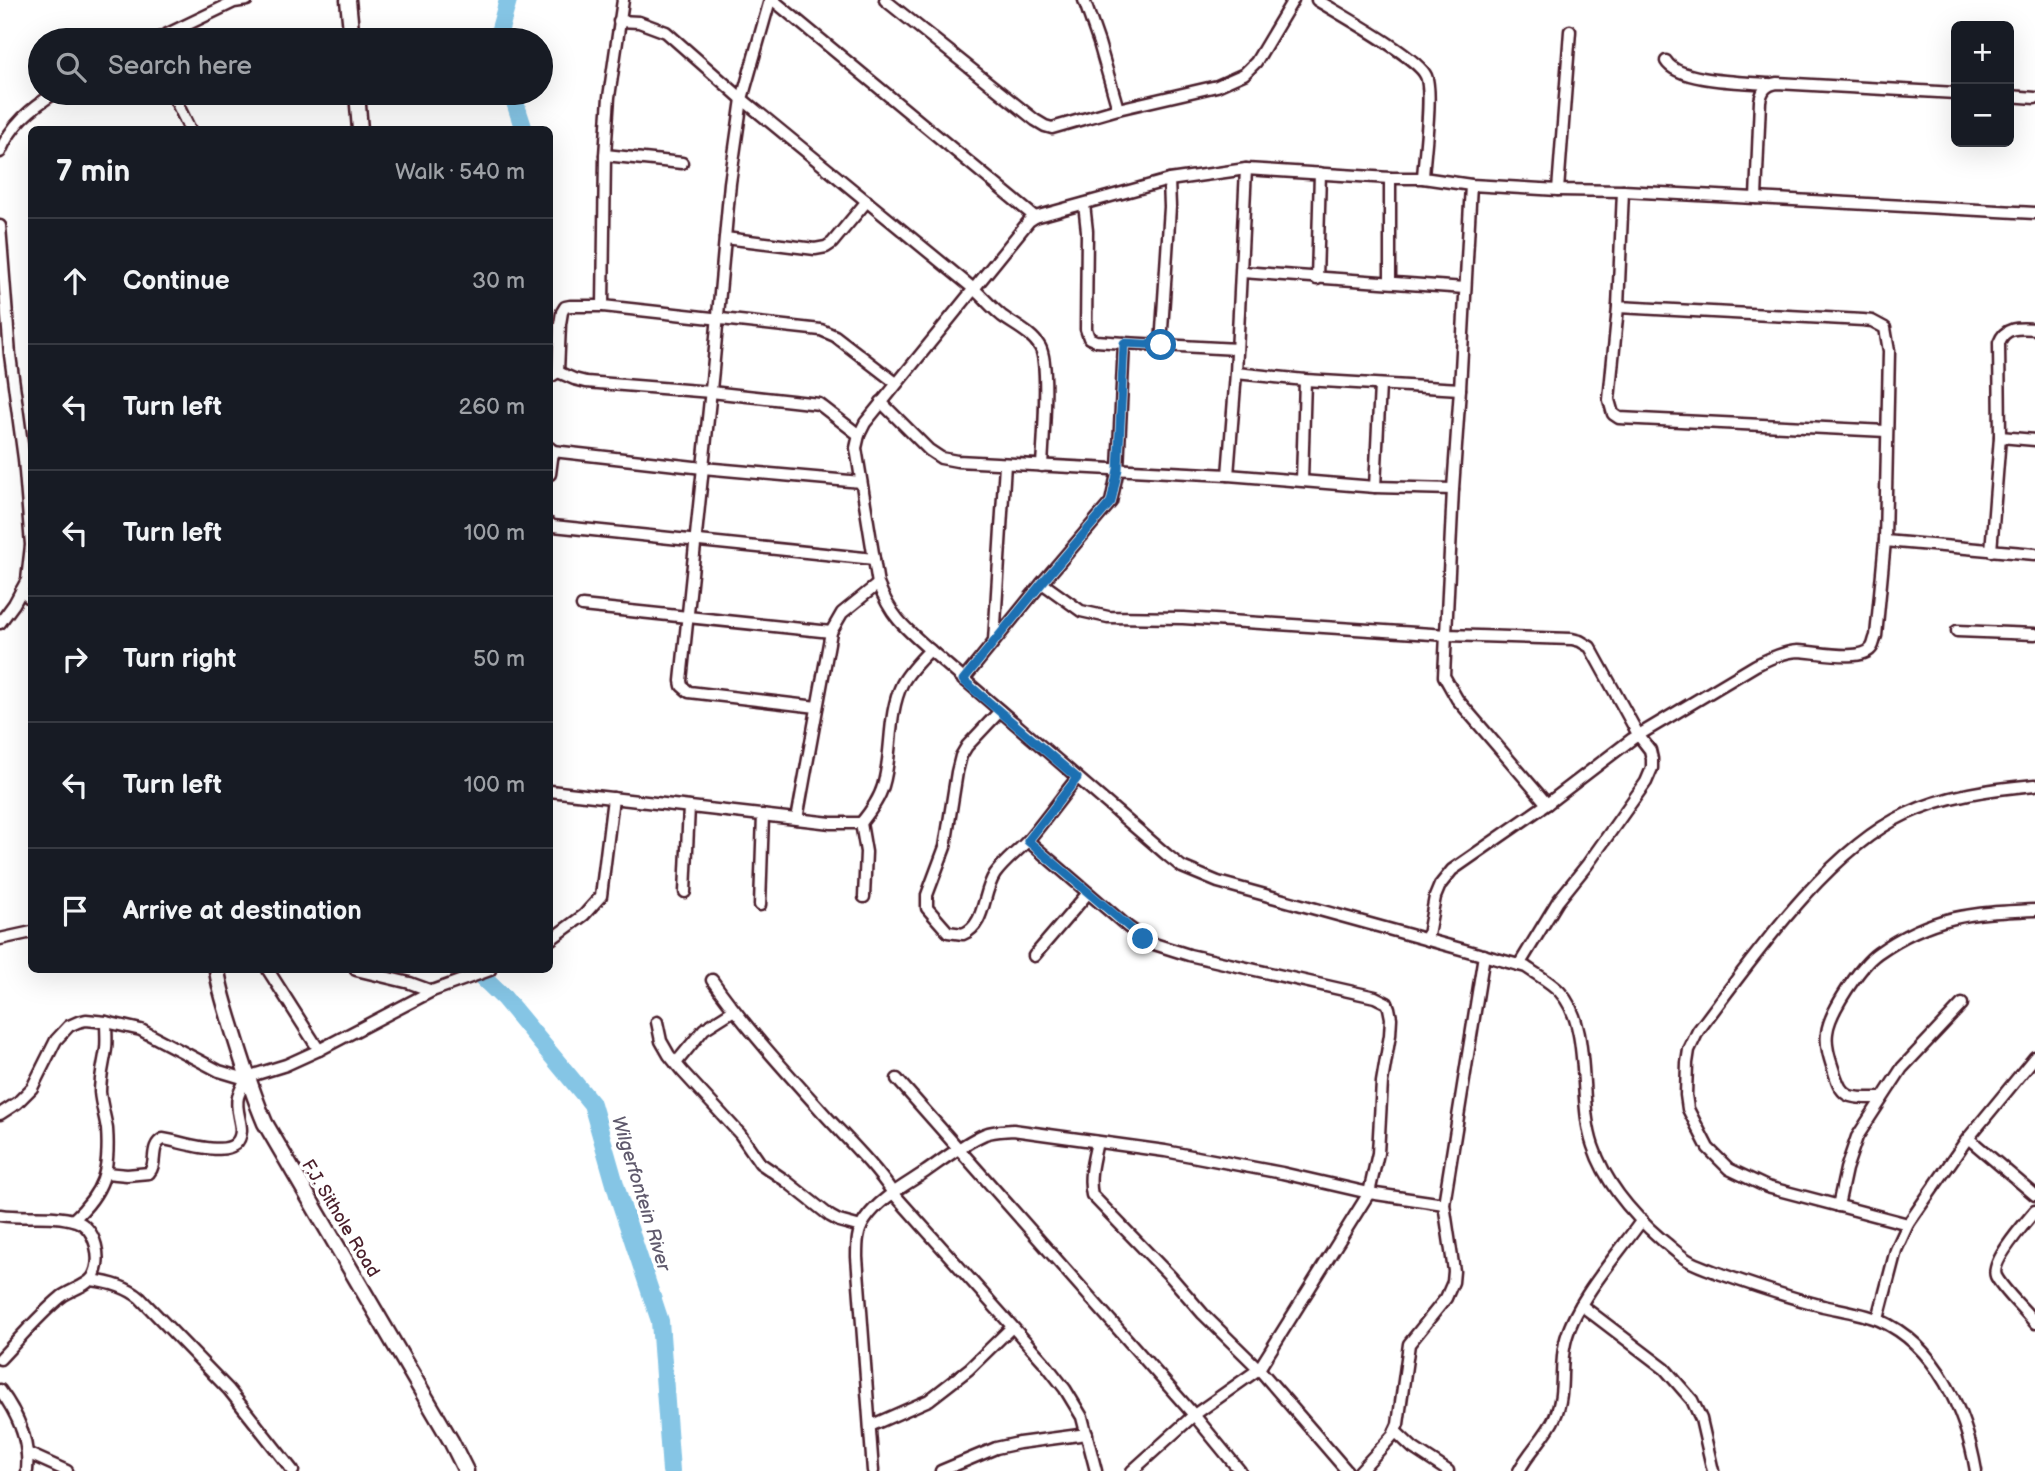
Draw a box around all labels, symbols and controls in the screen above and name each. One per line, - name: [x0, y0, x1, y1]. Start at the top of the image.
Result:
- map controls: [1951, 21, 2014, 147]
- button: +: [1951, 21, 2014, 84]
- search box: [28, 28, 553, 105]
- icon: search: [52, 48, 90, 86]
- text: Search here: [108, 51, 252, 82]
- button: −: [1951, 84, 2014, 147]
- text: 7 min: [56, 154, 130, 190]
- text: Walk · 540 m: [395, 158, 525, 186]
- icon: ahead: [56, 262, 94, 300]
- text: Continue: [123, 266, 230, 297]
- text: 30 m: [472, 267, 525, 295]
- route start: [1145, 329, 1176, 360]
- icon: left: [56, 388, 94, 426]
- text: Turn left: [123, 392, 222, 423]
- text: 260 m: [459, 393, 525, 421]
- icon: left: [56, 514, 94, 552]
- text: Turn left: [123, 518, 222, 549]
- text: 100 m: [464, 519, 525, 547]
- icon: right: [56, 640, 94, 678]
- text: Turn right: [123, 644, 236, 675]
- text: 50 m: [473, 645, 525, 673]
- icon: left: [56, 766, 94, 804]
- text: Turn left: [123, 770, 222, 801]
- text: 100 m: [464, 771, 525, 799]
- icon: arrive: [56, 892, 94, 930]
- text: Arrive at destination: [123, 896, 362, 927]
- route end: [1127, 923, 1158, 954]
- water label: Wilgerfontein River: [606, 1113, 675, 1275]
- street label: F.J. Sithole Road: [297, 1156, 384, 1281]

